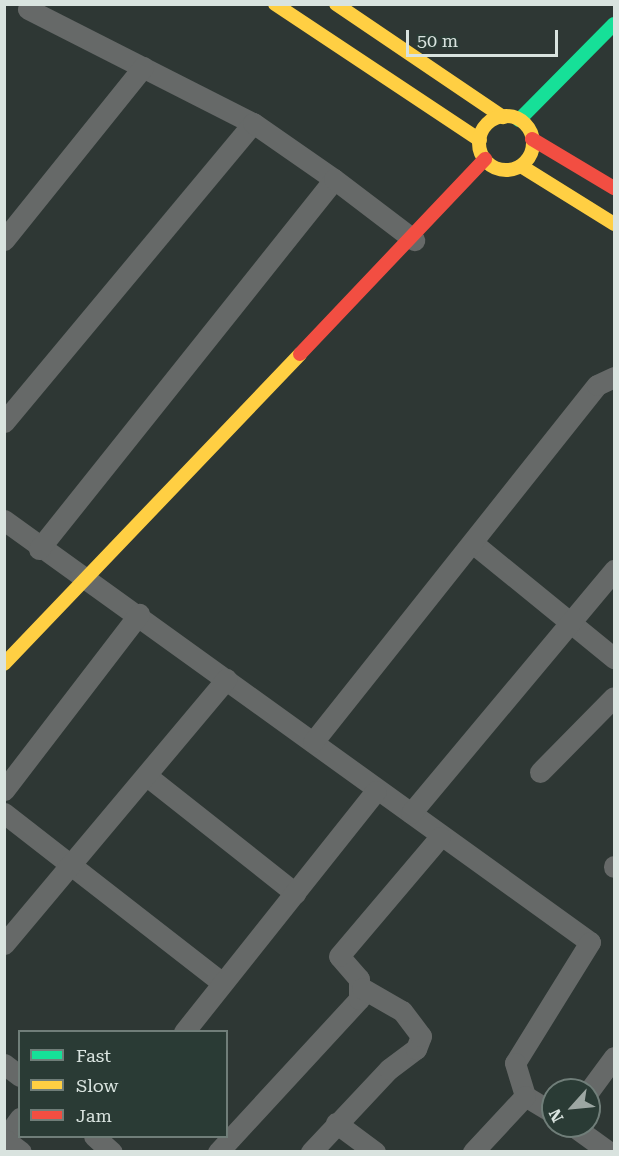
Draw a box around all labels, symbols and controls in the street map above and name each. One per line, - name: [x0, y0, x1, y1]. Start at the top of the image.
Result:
- scale bar: [409, 18, 560, 56]
- text: 50 m: [417, 30, 458, 51]
- legend: [18, 1030, 228, 1138]
- text: Fast: [76, 1045, 111, 1066]
- text: Slow: [76, 1075, 118, 1096]
- north arrow: [541, 1078, 601, 1138]
- text: Jam: [76, 1105, 112, 1126]
- text: N: [545, 1106, 568, 1125]

